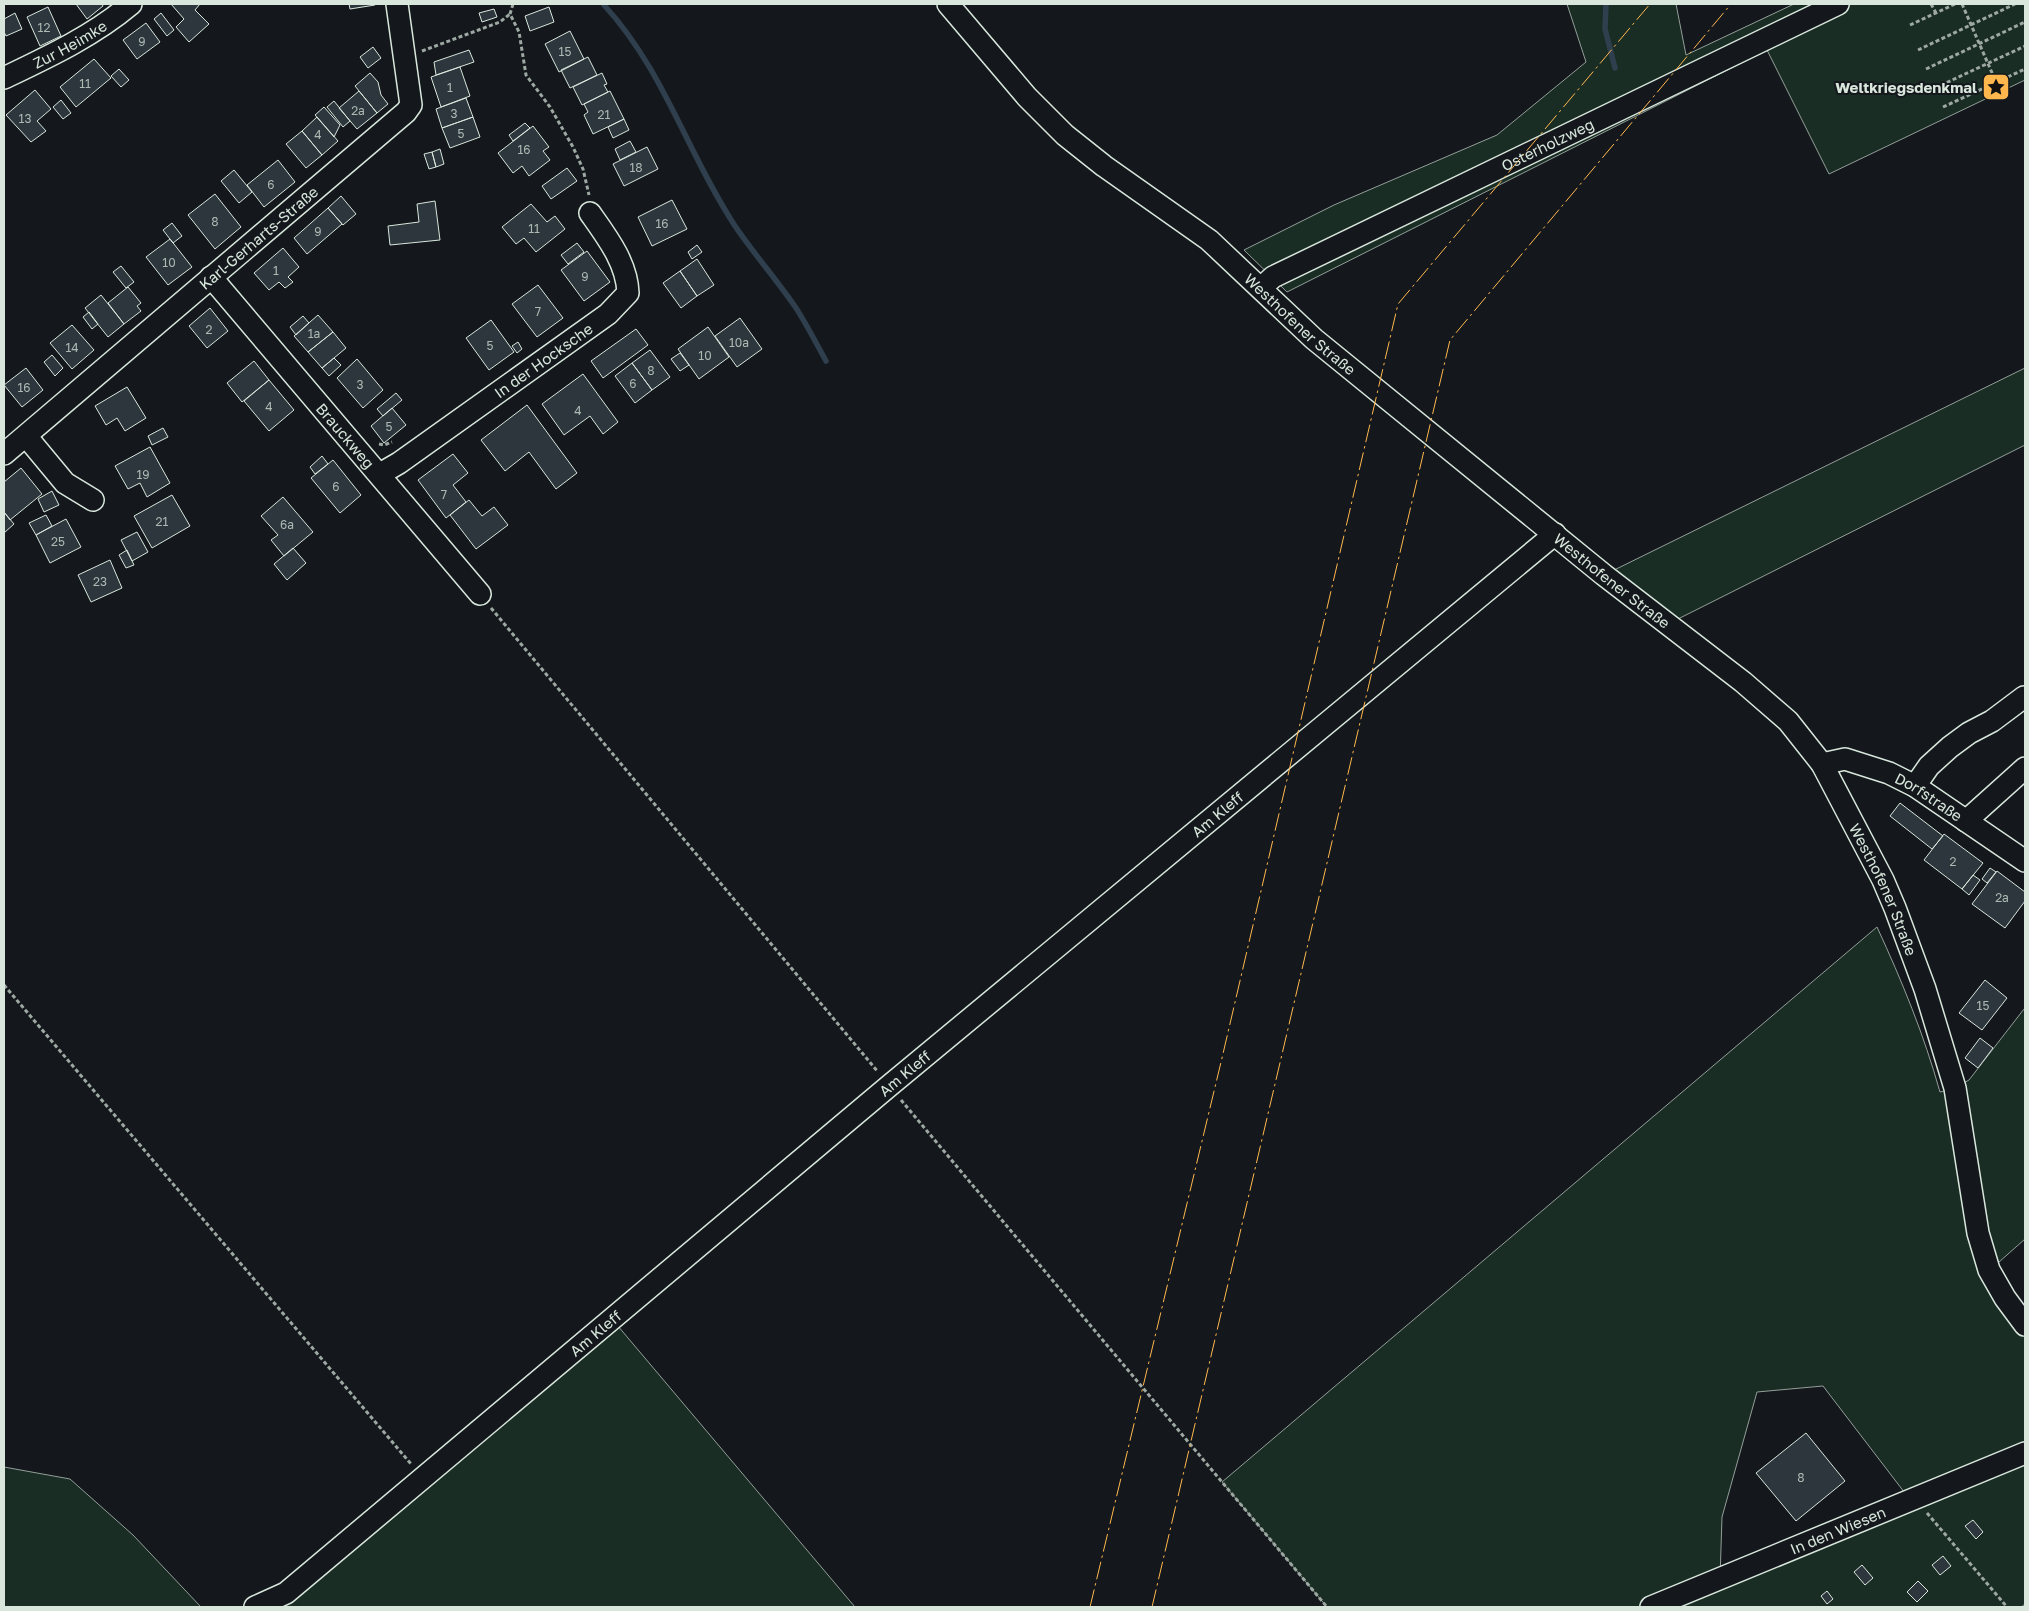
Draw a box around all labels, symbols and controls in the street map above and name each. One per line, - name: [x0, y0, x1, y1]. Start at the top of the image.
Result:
- street label: Zur Heimke: [30, 16, 110, 72]
- house number: 12: [38, 20, 50, 35]
- house number: 9: [138, 34, 146, 49]
- house number: 15: [559, 44, 571, 59]
- place icon: Weltkriegsdenkmal: [1981, 72, 2011, 102]
- house number: 11: [79, 76, 91, 91]
- place label: Weltkriegsdenkmal: [1835, 78, 1977, 96]
- house number: 1: [447, 80, 453, 95]
- house number: 2a: [351, 103, 365, 118]
- house number: 3: [450, 106, 458, 121]
- house number: 21: [598, 107, 611, 122]
- house number: 13: [19, 111, 31, 126]
- street label: Osterholzweg: [1498, 114, 1597, 174]
- house number: 5: [458, 126, 465, 141]
- house number: 4: [314, 127, 322, 142]
- house number: 16: [517, 142, 531, 157]
- house number: 18: [629, 160, 643, 175]
- house number: 6: [267, 177, 275, 192]
- street label: Karl-Gerharts-Straße: [195, 182, 322, 293]
- house number: 8: [211, 214, 219, 229]
- house number: 16: [655, 216, 669, 231]
- house number: 11: [528, 221, 540, 236]
- house number: 9: [314, 224, 322, 239]
- house number: 10: [162, 255, 176, 270]
- house number: 1: [273, 263, 279, 278]
- house number: 9: [581, 269, 589, 284]
- street label: Westhofener Straße: [1241, 269, 1360, 378]
- house number: 7: [535, 304, 541, 319]
- street label: In der Hocksche: [491, 319, 596, 401]
- house number: 2: [206, 322, 213, 337]
- house number: 1a: [308, 326, 320, 341]
- house number: 10a: [729, 335, 749, 350]
- house number: 5: [487, 338, 494, 353]
- house number: 14: [65, 340, 79, 355]
- house number: 10: [698, 348, 712, 363]
- house number: 8: [647, 363, 655, 378]
- house number: 6: [629, 376, 637, 391]
- house number: 3: [356, 377, 364, 392]
- house number: 16: [17, 380, 31, 395]
- house number: 4: [265, 399, 273, 414]
- street label: Brauckweg: [313, 399, 378, 472]
- house number: 4: [574, 403, 582, 418]
- house number: 5: [386, 419, 393, 434]
- house number: 19: [136, 467, 150, 482]
- house number: 6: [332, 479, 340, 494]
- house number: 7: [441, 487, 447, 502]
- house number: 21: [156, 514, 169, 529]
- house number: 6a: [280, 517, 294, 532]
- street label: Westhofener Straße: [1550, 529, 1674, 632]
- house number: 25: [51, 534, 65, 549]
- house number: 23: [93, 574, 107, 589]
- street label: Dorfstraße: [1892, 768, 1966, 825]
- street label: Am Kleff: [1188, 787, 1247, 841]
- street label: Westhofener Straße: [1846, 820, 1921, 958]
- house number: 2: [1950, 854, 1957, 869]
- house number: 2a: [1995, 890, 2009, 905]
- house number: 15: [1977, 998, 1989, 1013]
- street label: Am Kleff: [875, 1046, 934, 1100]
- street label: Am Kleff: [566, 1306, 625, 1360]
- house number: 8: [1797, 1470, 1805, 1485]
- street label: In den Wiesen: [1787, 1502, 1888, 1558]

